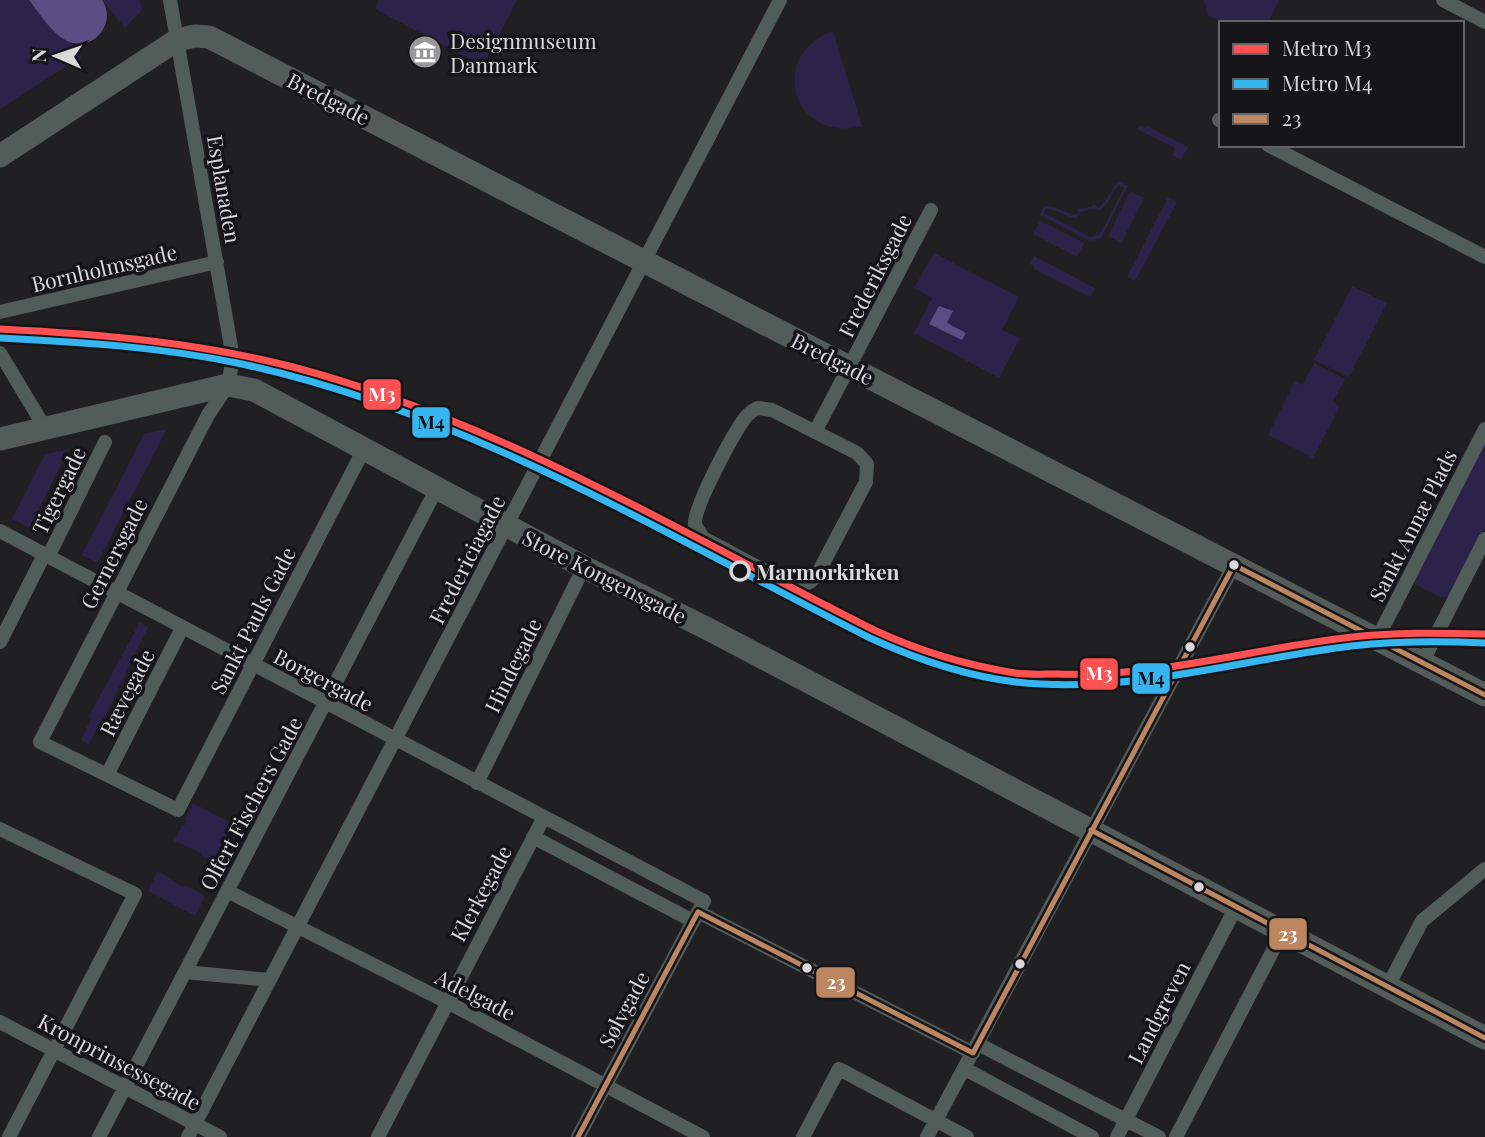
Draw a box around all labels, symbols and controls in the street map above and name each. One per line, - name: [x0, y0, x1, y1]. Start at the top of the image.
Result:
- north arrow: [21, 21, 91, 91]
- legend: [1219, 21, 1464, 147]
- place label: Designmuseum Danmark: [450, 26, 597, 78]
- museum icon: Designmuseum Danmark: [406, 33, 444, 71]
- text: Metro M3: [1282, 33, 1371, 61]
- text: N: [25, 48, 51, 63]
- street label: Bredgade: [283, 65, 375, 131]
- text: Metro M4: [1282, 68, 1372, 96]
- text: 23: [1282, 103, 1302, 131]
- street label: Esplanaden: [202, 133, 248, 246]
- street label: Frederiksgade: [831, 209, 917, 341]
- street label: Bornholmsgade: [29, 237, 179, 297]
- street label: Bredgade: [787, 325, 879, 391]
- line badge: M3: [362, 378, 402, 411]
- text: M3: [369, 380, 395, 406]
- line badge: M4: [411, 406, 451, 439]
- text: M4: [417, 408, 445, 434]
- street label: Tigergade: [25, 442, 91, 538]
- street label: Sankt Annæ Plads: [1362, 444, 1462, 606]
- street label: Fredericiagade: [422, 490, 510, 628]
- street label: Gernersgade: [73, 493, 153, 613]
- street label: Store Kongensgade: [518, 523, 692, 629]
- street label: Sankt Pauls Gade: [203, 542, 301, 698]
- place label: Marmorkirken: [756, 557, 900, 585]
- unlabelled marker: [1227, 558, 1241, 572]
- marker: Marmorkirken: [730, 561, 750, 581]
- street label: Hindegade: [477, 613, 547, 717]
- unlabelled marker: [1183, 640, 1197, 654]
- street label: Borgergade: [269, 641, 379, 717]
- street label: Rævegade: [92, 644, 160, 740]
- line badge: M3: [1079, 657, 1119, 691]
- text: M3: [1086, 659, 1112, 685]
- line badge: M4: [1131, 662, 1171, 695]
- text: M4: [1137, 664, 1165, 690]
- street label: Olfert Fischers Gade: [192, 711, 308, 895]
- street label: Klerkegade: [443, 840, 517, 946]
- unlabelled marker: [1192, 880, 1206, 894]
- line badge: 23: [1268, 917, 1308, 951]
- text: 23: [1278, 920, 1298, 946]
- street label: Landgreven: [1120, 956, 1196, 1068]
- unlabelled marker: [1013, 957, 1027, 971]
- street label: Adelgade: [430, 961, 521, 1026]
- unlabelled marker: [800, 961, 814, 975]
- street label: Sølvgade: [591, 966, 655, 1052]
- line badge: 23: [815, 966, 856, 999]
- text: 23: [826, 968, 846, 994]
- street label: Kronprinsessegade: [34, 1006, 206, 1116]

